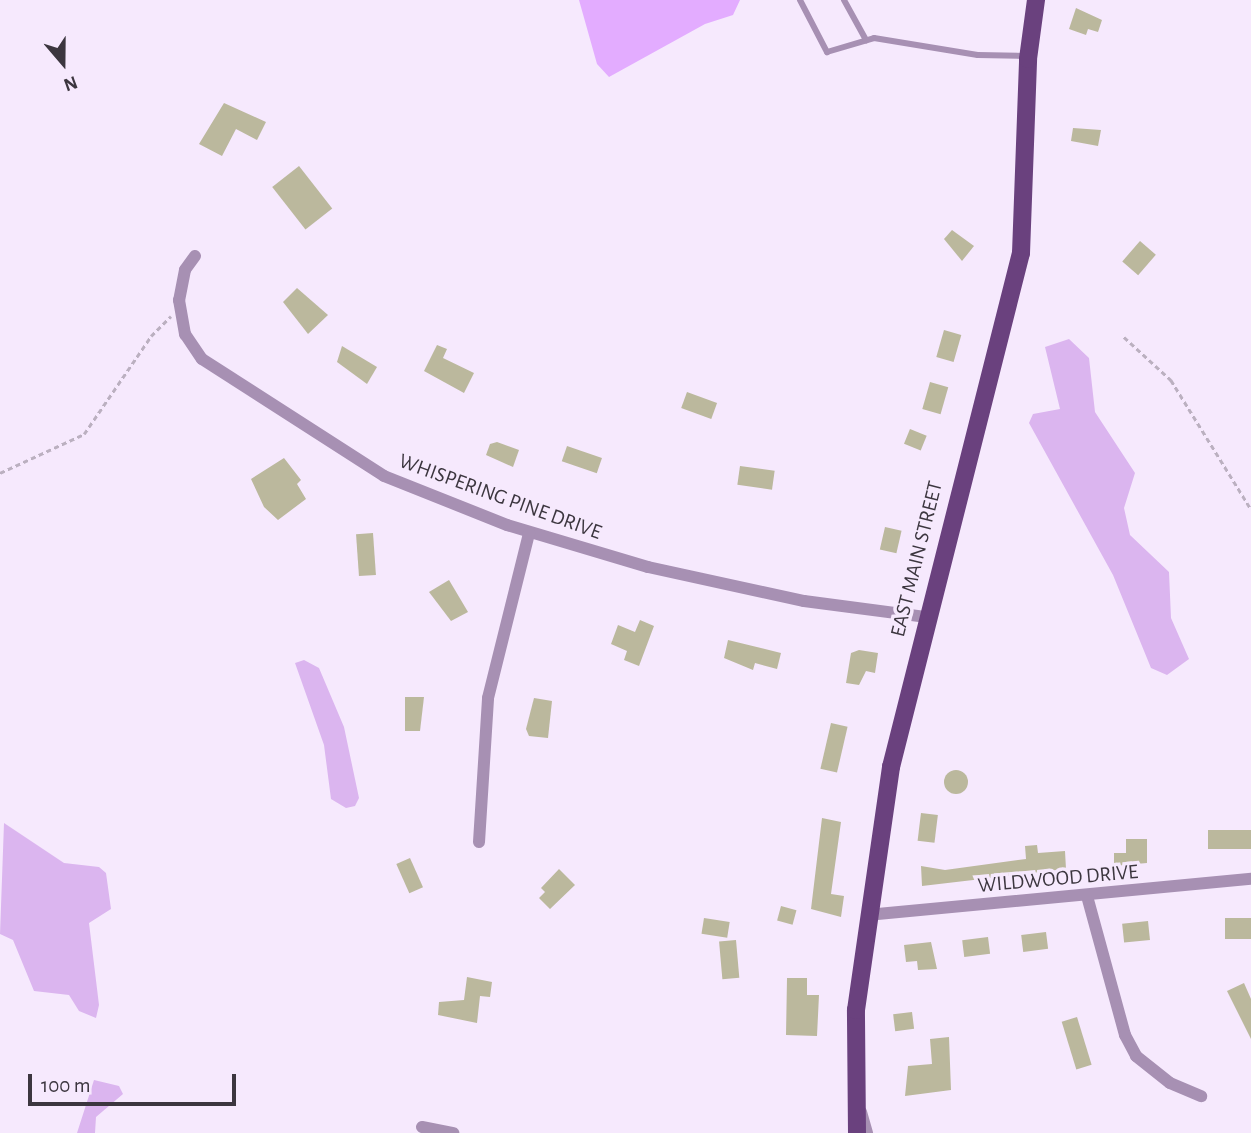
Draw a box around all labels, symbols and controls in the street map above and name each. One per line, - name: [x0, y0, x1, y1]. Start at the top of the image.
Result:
- north arrow: [28, 28, 98, 98]
- text: N: [61, 72, 80, 94]
- street label: WHISPERING PINE DRIVE: [395, 449, 605, 545]
- street label: EAST MAIN STREET: [885, 478, 949, 640]
- street label: WILDWOOD DRIVE: [977, 859, 1139, 899]
- scale bar: [32, 1060, 240, 1104]
- text: 100 m: [41, 1075, 91, 1096]

